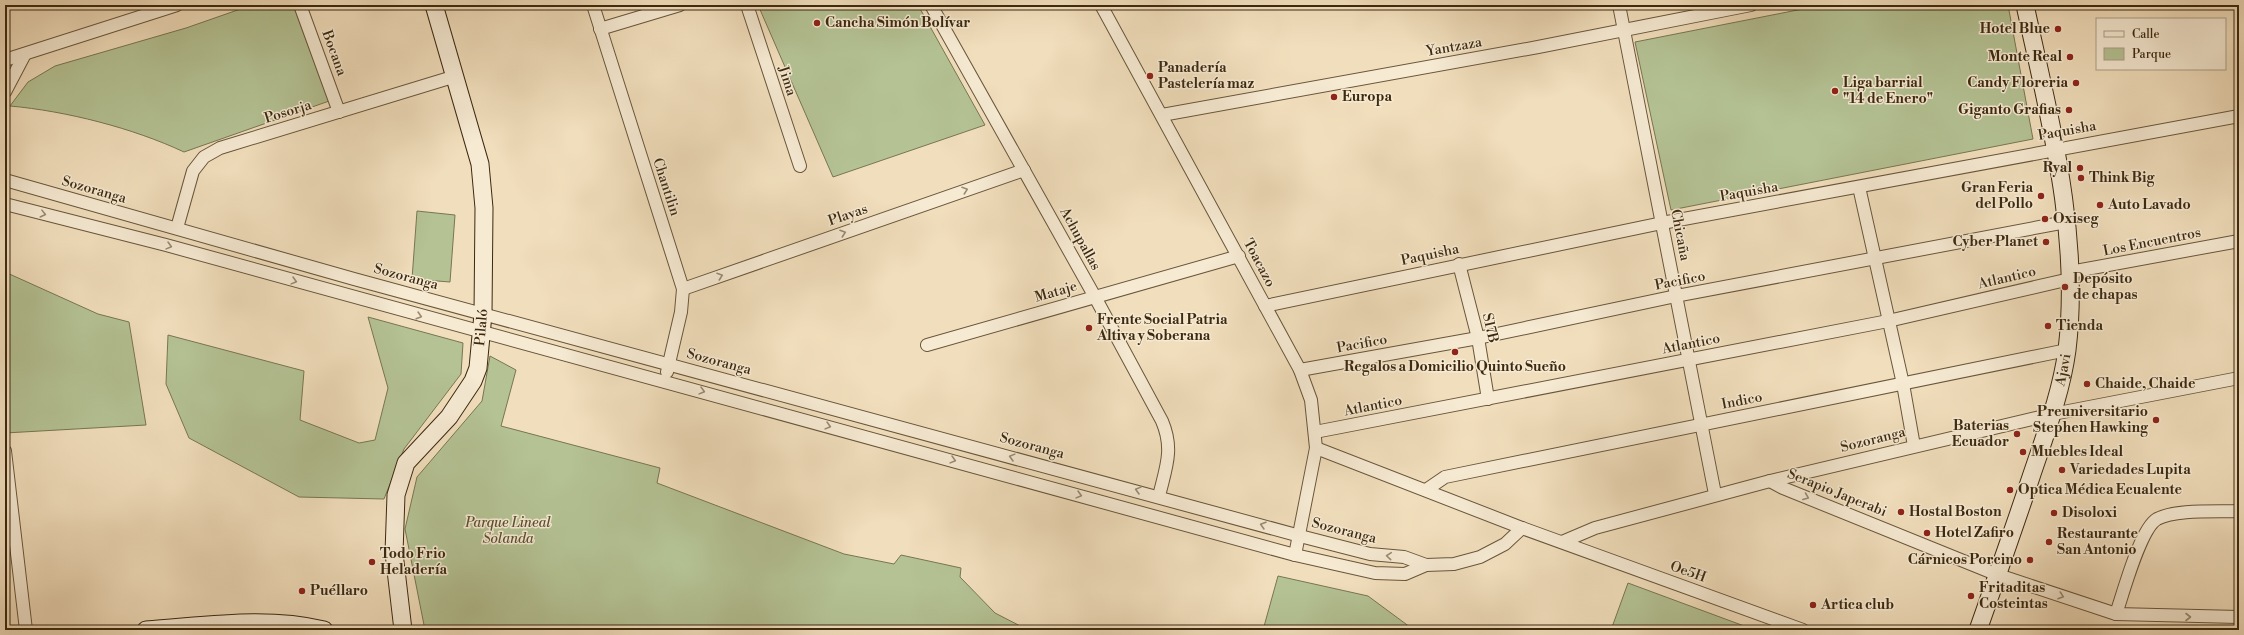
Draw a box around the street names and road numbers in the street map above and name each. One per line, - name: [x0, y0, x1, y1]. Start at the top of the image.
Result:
- street label: Bocana: [317, 27, 351, 79]
- street label: Yantzaza: [1424, 33, 1484, 61]
- street label: Jima: [773, 63, 801, 99]
- street label: Posorja: [262, 96, 315, 128]
- street label: Paquisha: [2037, 117, 2098, 145]
- street label: Chantilin: [648, 156, 684, 219]
- street label: Sozoranga: [60, 172, 129, 208]
- street label: Paquisha: [1719, 178, 1780, 206]
- street label: Playas: [826, 200, 870, 230]
- street label: Achupallas: [1055, 204, 1105, 274]
- street label: Chicaña: [1666, 208, 1694, 263]
- street label: Los Encuentros: [2101, 224, 2203, 260]
- street label: Toacazo: [1239, 236, 1279, 290]
- street label: Paquisha: [1399, 240, 1461, 270]
- street label: Sozoranga: [372, 260, 441, 295]
- street label: Atlantico: [1975, 263, 2038, 294]
- street label: Pacifico: [1653, 267, 1707, 295]
- street label: Mataje: [1033, 277, 1079, 307]
- street label: Pilaló: [471, 309, 492, 347]
- street label: S17B: [1478, 311, 1502, 345]
- street label: Atlantico: [1659, 330, 1722, 359]
- street label: Pacifico: [1335, 331, 1389, 357]
- street label: Sozoranga: [685, 345, 754, 380]
- street label: Ajavi: [2051, 352, 2075, 389]
- street label: Indico: [1720, 388, 1764, 414]
- street label: Atlantico: [1341, 392, 1404, 421]
- street label: Sozoranga: [1839, 423, 1908, 457]
- street label: Sozoranga: [998, 429, 1067, 464]
- street label: Serapio Japerabi: [1785, 465, 1890, 521]
- street label: Sozoranga: [1310, 514, 1379, 548]
- street label: Oe5H: [1668, 557, 1709, 587]

